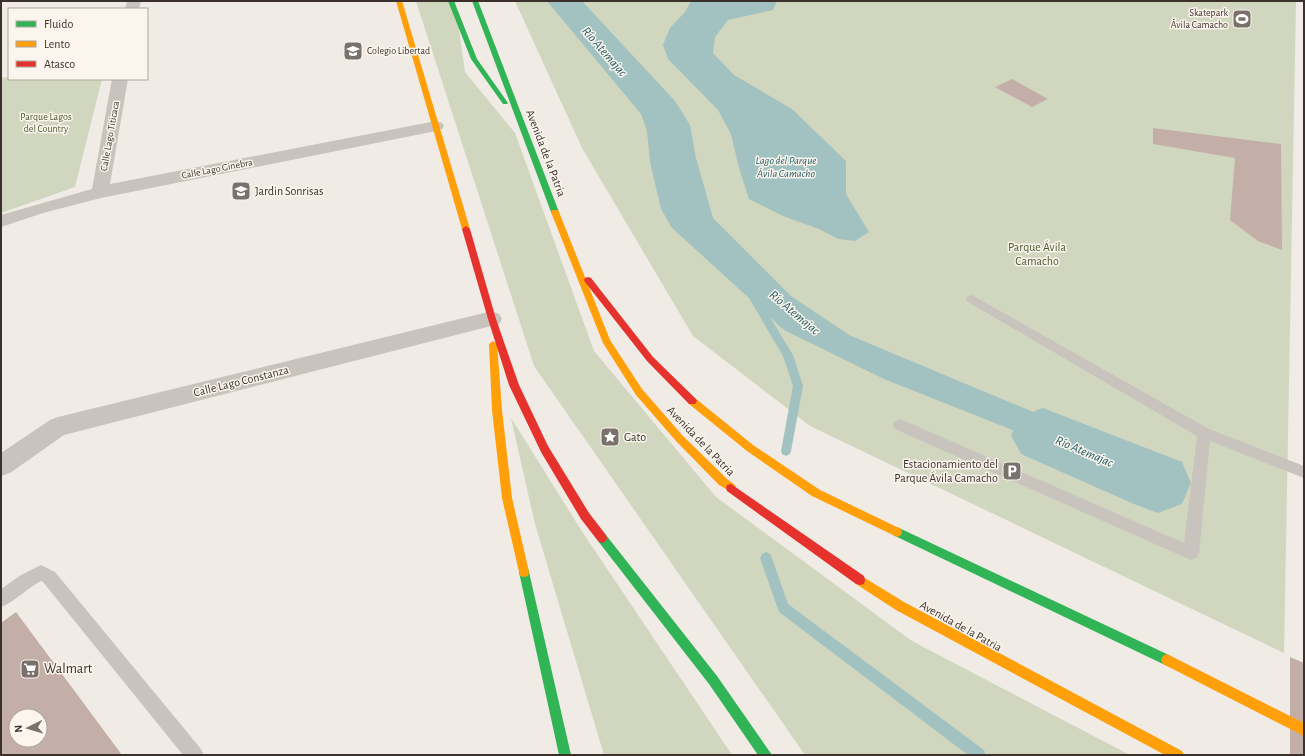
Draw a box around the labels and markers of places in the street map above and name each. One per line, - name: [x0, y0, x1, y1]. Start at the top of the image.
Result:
- place label: Skatepark Ávila Camacho: [1171, 8, 1228, 30]
- sports icon: Skatepark Ávila Camacho: [1231, 8, 1253, 30]
- school or university icon: Colegio Libertad: [342, 40, 364, 62]
- place label: Colegio Libertad: [367, 46, 430, 56]
- school or university icon: Jardin Sonrisas: [230, 180, 252, 202]
- place label: Jardin Sonrisas: [255, 185, 324, 197]
- place icon: Gato: [599, 426, 621, 448]
- place label: Gato: [624, 431, 646, 443]
- place label: Estacionamiento del Parque Ávila Camacho: [894, 458, 998, 484]
- parking icon: Estacionamiento del Parque Ávila Camacho: [1001, 460, 1023, 482]
- supermarket icon: Walmart: [19, 658, 41, 680]
- place label: Walmart: [44, 662, 93, 676]

